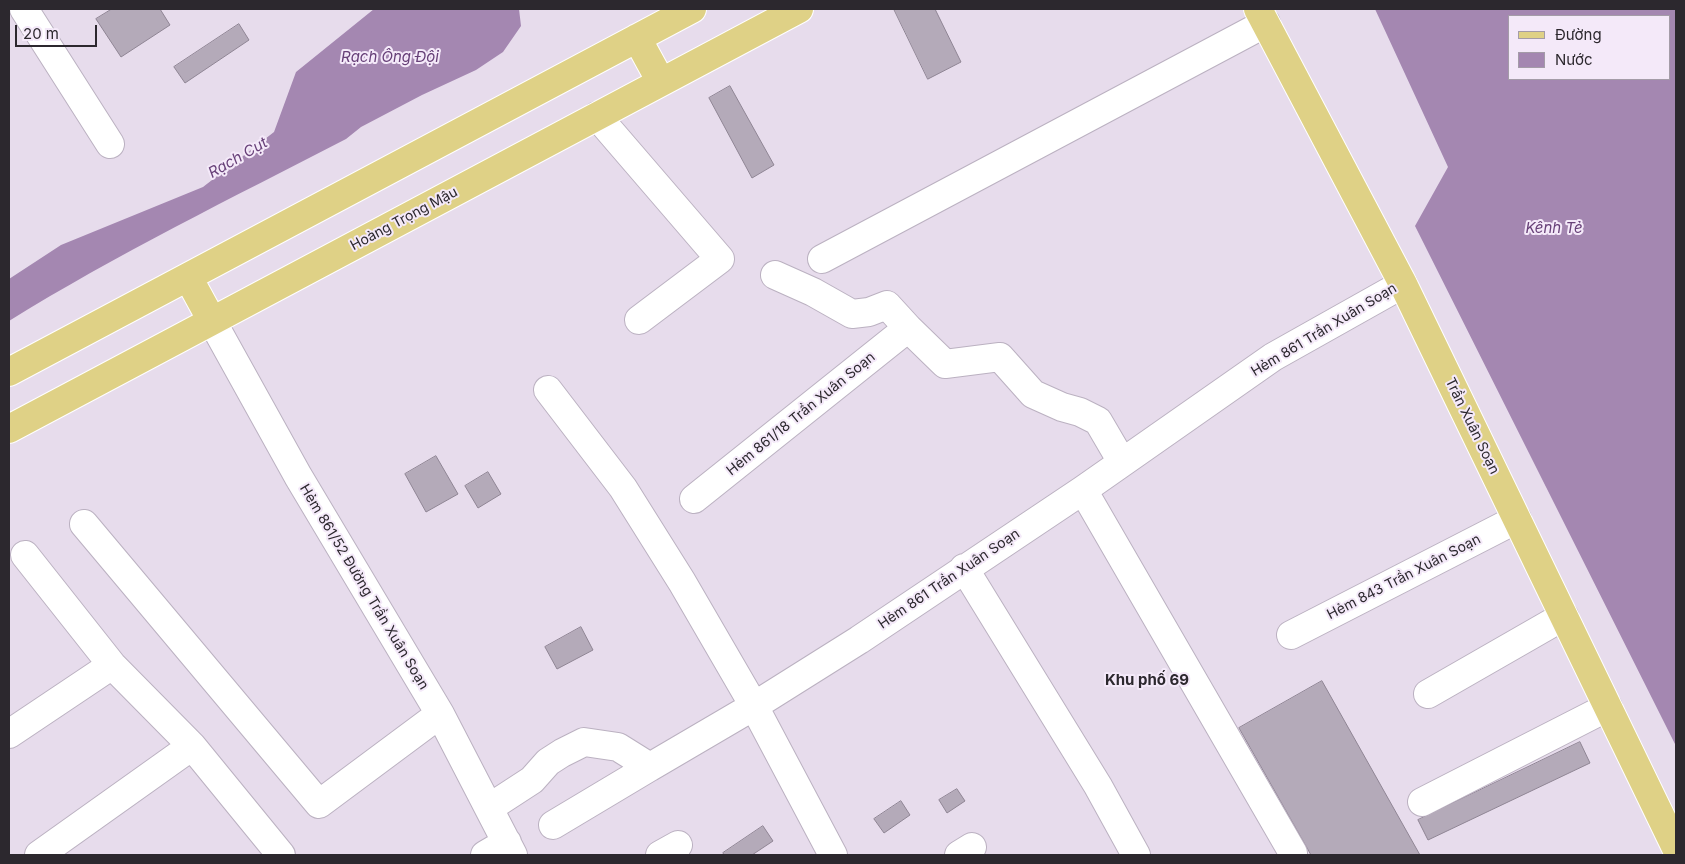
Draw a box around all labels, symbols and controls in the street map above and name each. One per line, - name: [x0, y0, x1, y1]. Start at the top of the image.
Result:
- scale bar: [18, 15, 100, 47]
- legend: [1508, 15, 1670, 80]
- text: 20 m: [23, 24, 59, 43]
- text: Đường: [1555, 25, 1602, 44]
- water label: Rạch Ông Đội: [341, 48, 439, 66]
- text: Nước: [1555, 50, 1593, 69]
- water label: Rạch Cụt: [205, 134, 271, 182]
- street label: Hoàng Trọng Mậu: [348, 184, 460, 254]
- water label: Kênh Tẻ: [1525, 219, 1583, 237]
- street label: Hẻm 861 Trần Xuân Soạn: [1248, 280, 1400, 380]
- street label: Hẻm 861/18 Trần Xuân Soạn: [723, 349, 879, 479]
- street label: Trần Xuân Soạn: [1441, 375, 1503, 477]
- street label: Hẻm 861/52 Đường Trần Xuân Soạn: [296, 481, 432, 693]
- street label: Hẻm 861 Trần Xuân Soạn: [875, 525, 1023, 633]
- street label: Hẻm 843 Trần Xuân Soạn: [1324, 531, 1484, 623]
- district label: Khu phố 69: [1105, 671, 1189, 689]

